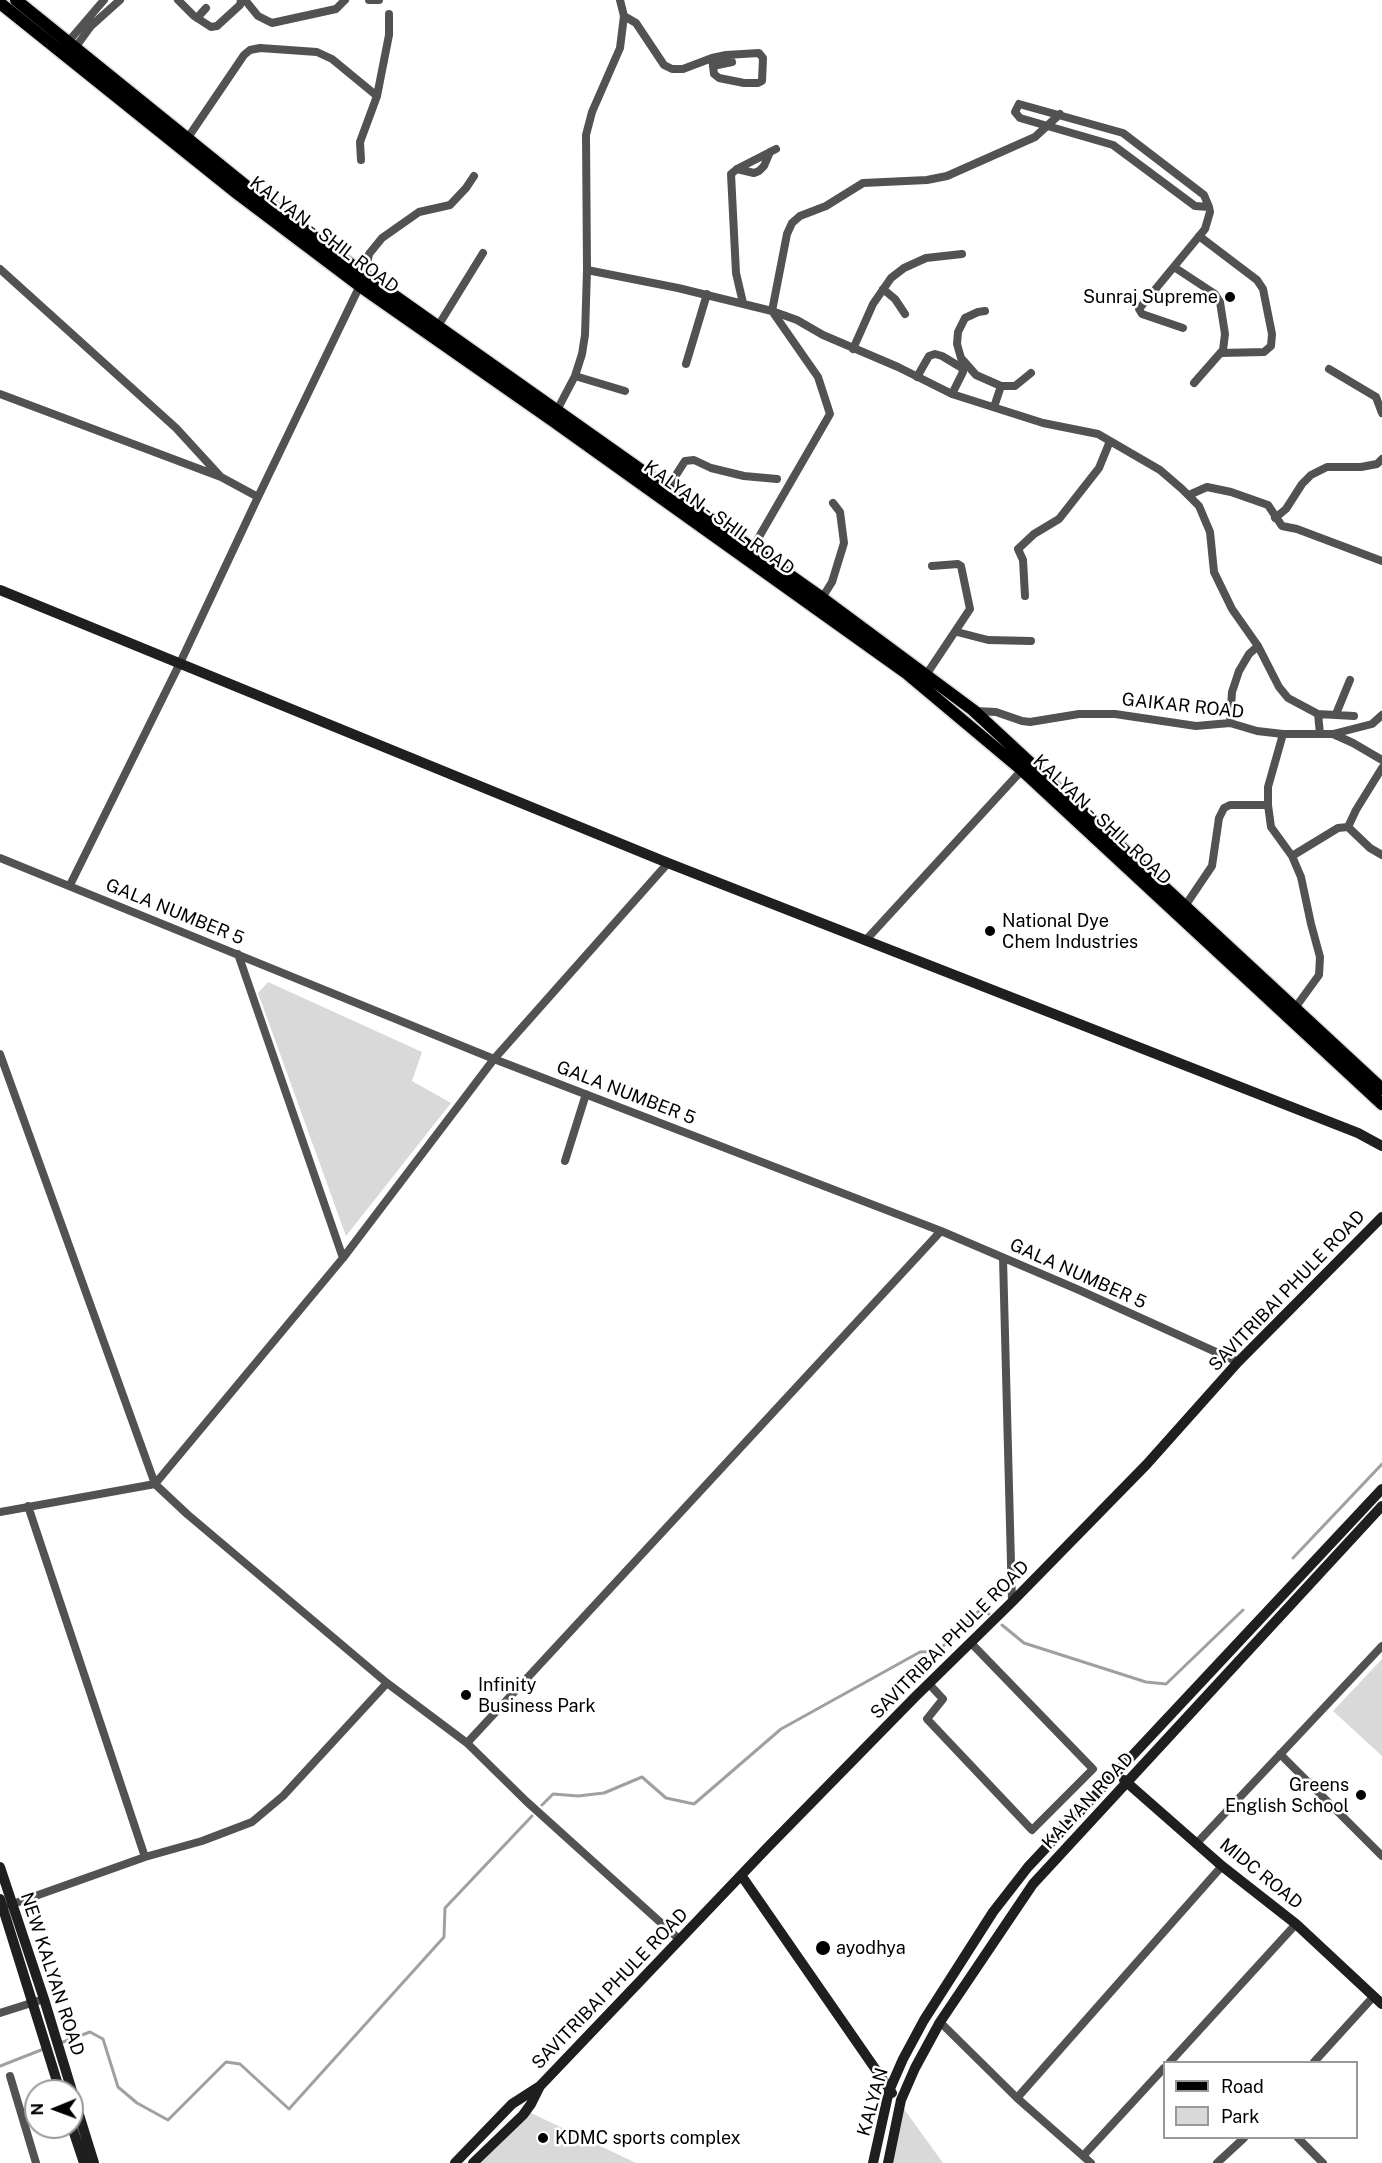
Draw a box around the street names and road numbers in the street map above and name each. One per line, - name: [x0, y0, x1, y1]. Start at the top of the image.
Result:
- street label: KALYAN - SHIL ROAD: [245, 172, 403, 298]
- street label: KALYAN - SHIL ROAD: [639, 456, 799, 580]
- street label: GAIKAR ROAD: [1121, 689, 1245, 723]
- street label: KALYAN - SHIL ROAD: [1028, 750, 1176, 890]
- street label: GALA NUMBER 5: [103, 874, 247, 950]
- street label: GALA NUMBER 5: [553, 1056, 699, 1130]
- street label: SAVITRIBAI PHULE ROAD: [1204, 1206, 1370, 1376]
- street label: GALA NUMBER 5: [1006, 1234, 1150, 1314]
- street label: SAVITRIBAI PHULE ROAD: [866, 1556, 1034, 1724]
- street label: KALYAN ROAD: [1038, 1748, 1138, 1854]
- street label: MIDC ROAD: [1215, 1834, 1307, 1914]
- street label: NEW KALYAN ROAD: [15, 1890, 89, 2058]
- street label: SAVITRIBAI PHULE ROAD: [527, 1904, 693, 2074]
- street label: KALYAN: [853, 2065, 893, 2139]

